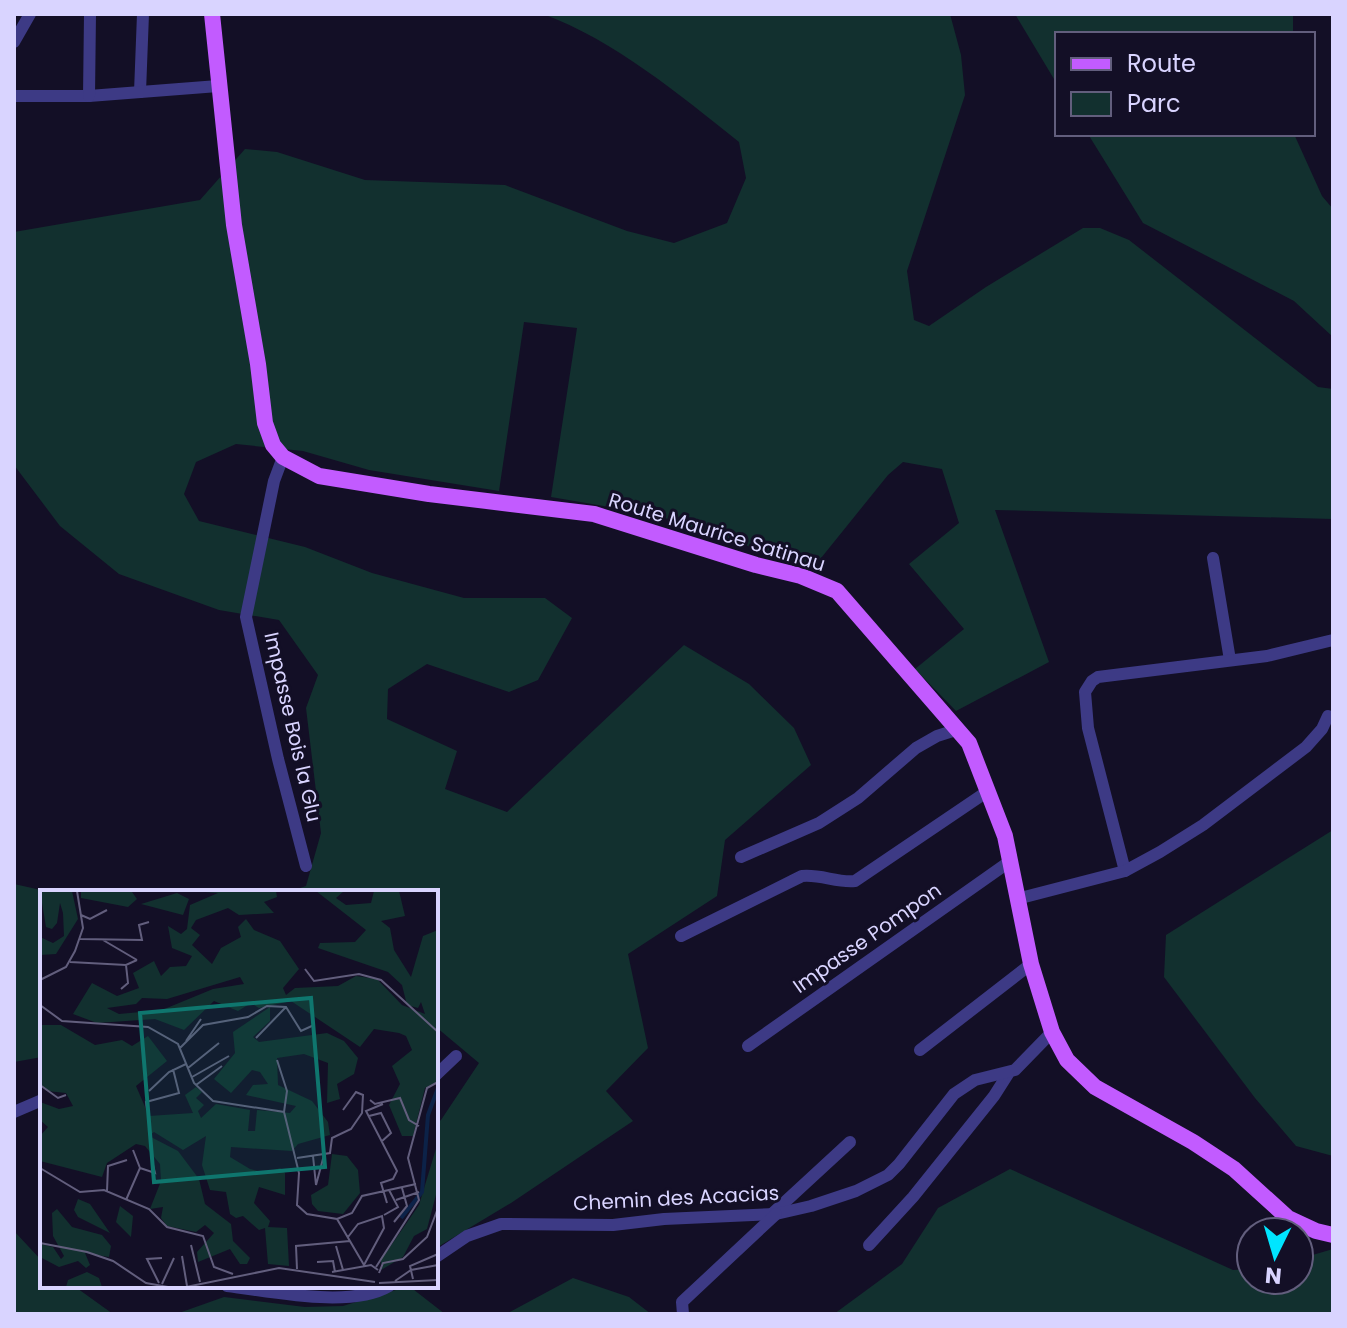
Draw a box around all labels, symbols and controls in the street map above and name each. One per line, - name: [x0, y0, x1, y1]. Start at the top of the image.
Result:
- legend: [1055, 32, 1315, 136]
- text: Route: [1127, 47, 1196, 80]
- text: Parc: [1127, 87, 1181, 120]
- street label: Route Maurice Satinau: [605, 486, 829, 578]
- street label: Impasse Bois la Glu: [258, 629, 328, 825]
- street label: Impasse Pompon: [787, 876, 947, 1000]
- inset map: [40, 890, 438, 1288]
- street label: Chemin des Acacias: [572, 1179, 780, 1217]
- north arrow: [1235, 1216, 1315, 1296]
- text: N: [1264, 1259, 1283, 1292]

